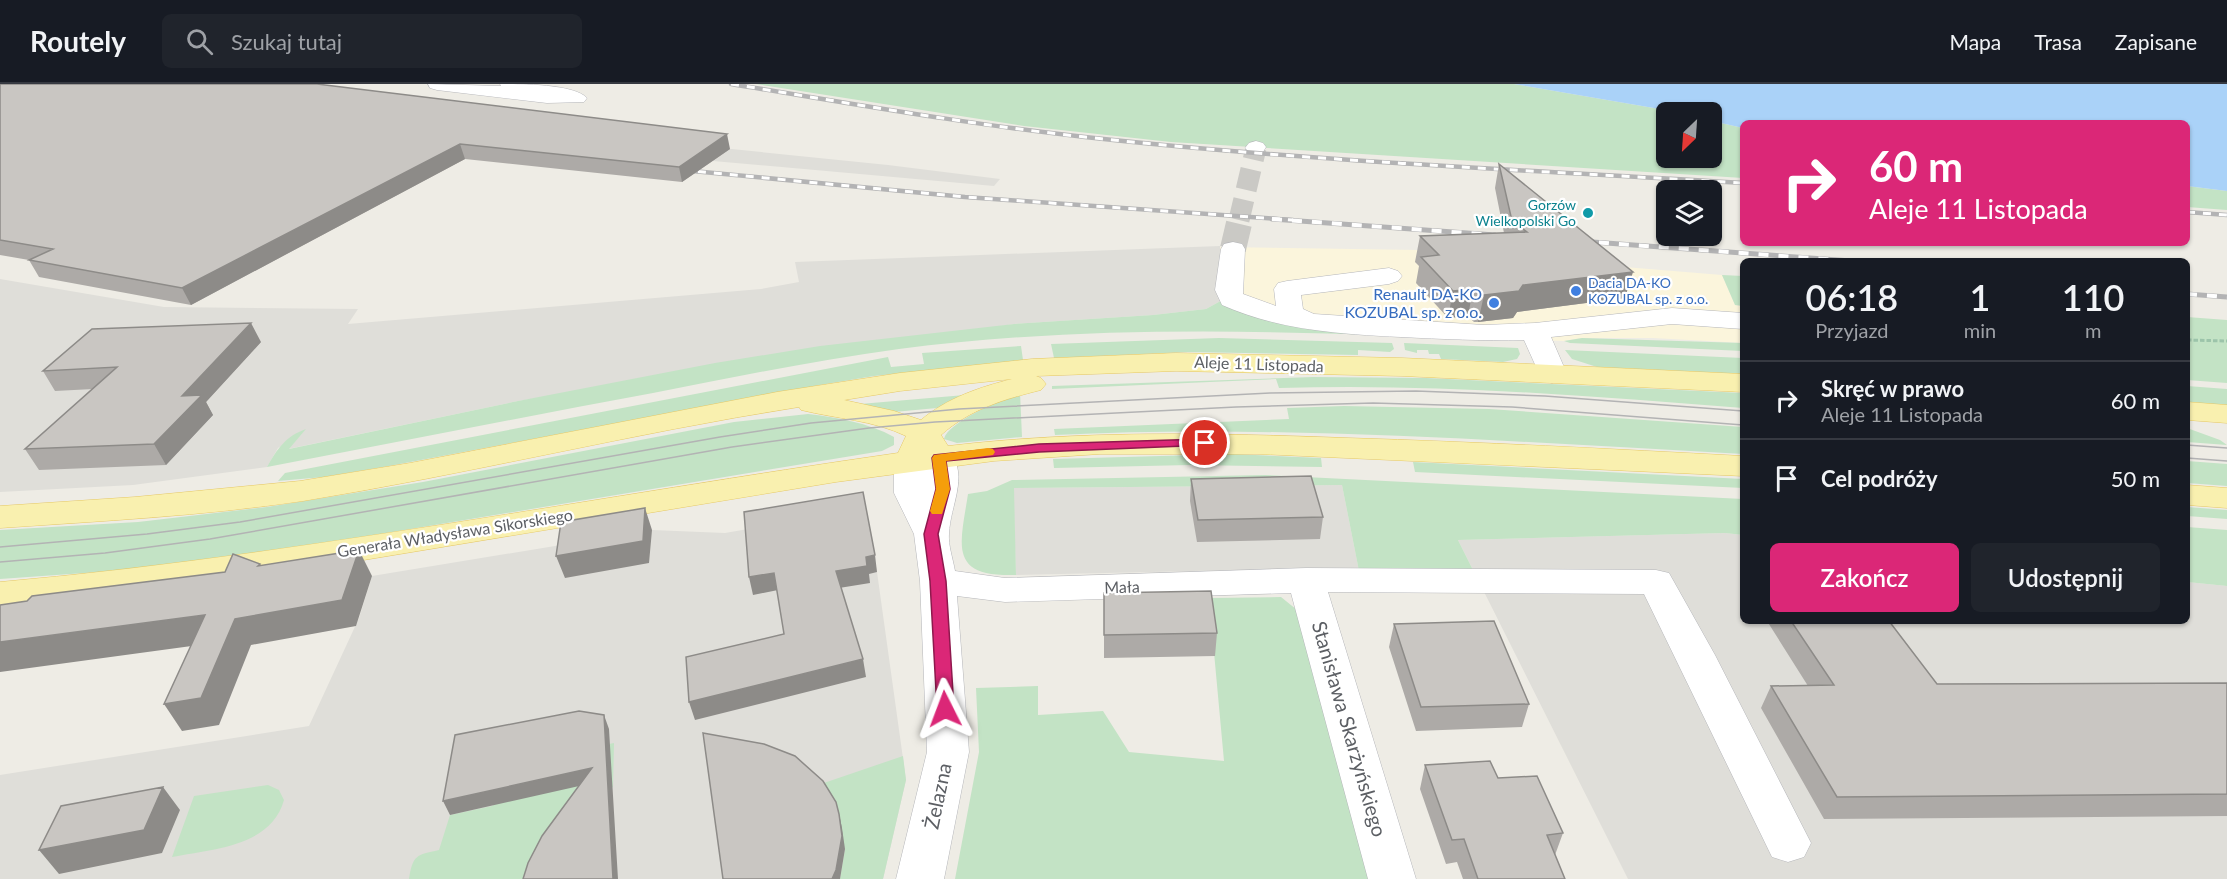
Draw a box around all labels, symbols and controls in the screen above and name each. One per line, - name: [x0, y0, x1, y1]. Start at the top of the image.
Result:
- search box: [162, 14, 582, 68]
- text: Routely: [30, 24, 126, 58]
- icon: search: [183, 25, 216, 58]
- text: Szukaj tutaj: [231, 28, 342, 55]
- text: Mapa: [1949, 29, 2001, 54]
- text: Trasa: [2034, 29, 2082, 54]
- text: Zapisane: [2115, 29, 2197, 54]
- north arrow: [1656, 102, 1722, 168]
- map controls: [1656, 102, 1722, 246]
- text: 60 m: [1869, 141, 1963, 191]
- icon: right: [1770, 144, 1848, 222]
- button: layers: [1656, 180, 1722, 246]
- text: Aleje 11 Listopada: [1869, 192, 2088, 225]
- place label: Gorzów Wielkopolski Go: [1476, 196, 1576, 229]
- marker: Gorzów Wielkopolski Go: [1581, 206, 1595, 220]
- place label: Dacia DA-KO KOZUBAL sp. z o.o.: [1588, 274, 1708, 307]
- text: 06:18: [1806, 275, 1898, 319]
- text: 1: [1970, 275, 1990, 319]
- text: 110: [2062, 275, 2124, 319]
- place label: Renault DA-KO KOZUBAL sp. z o.o.: [1345, 284, 1482, 321]
- marker: Dacia DA-KO KOZUBAL sp. z o.o.: [1569, 284, 1583, 298]
- marker: Renault DA-KO KOZUBAL sp. z o.o.: [1487, 296, 1501, 310]
- text: Przyjazd: [1815, 318, 1889, 342]
- text: min: [1964, 318, 1996, 342]
- text: m: [2085, 318, 2101, 342]
- street label: Aleje 11 Listopada: [1194, 352, 1324, 375]
- text: Skręć w prawo: [1821, 375, 1964, 402]
- icon: right: [1770, 384, 1803, 417]
- text: 60 m: [2111, 387, 2160, 414]
- text: Aleje 11 Listopada: [1821, 402, 1983, 426]
- pin: [1179, 417, 1230, 468]
- icon: arrive: [1188, 426, 1221, 459]
- icon: arrive: [1770, 462, 1803, 495]
- text: Cel podróży: [1821, 465, 1938, 492]
- text: 50 m: [2111, 465, 2160, 492]
- street label: Generała Władysława Sikorskiego: [336, 504, 574, 561]
- button: Zakończ: [1770, 543, 1959, 612]
- button: Udostępnij: [1971, 543, 2160, 612]
- street label: Mała: [1104, 576, 1140, 597]
- street label: Stanisława Skarżyńskiego: [1308, 618, 1392, 839]
- position arrow: [913, 677, 977, 741]
- street label: Żelazna: [918, 761, 956, 831]

